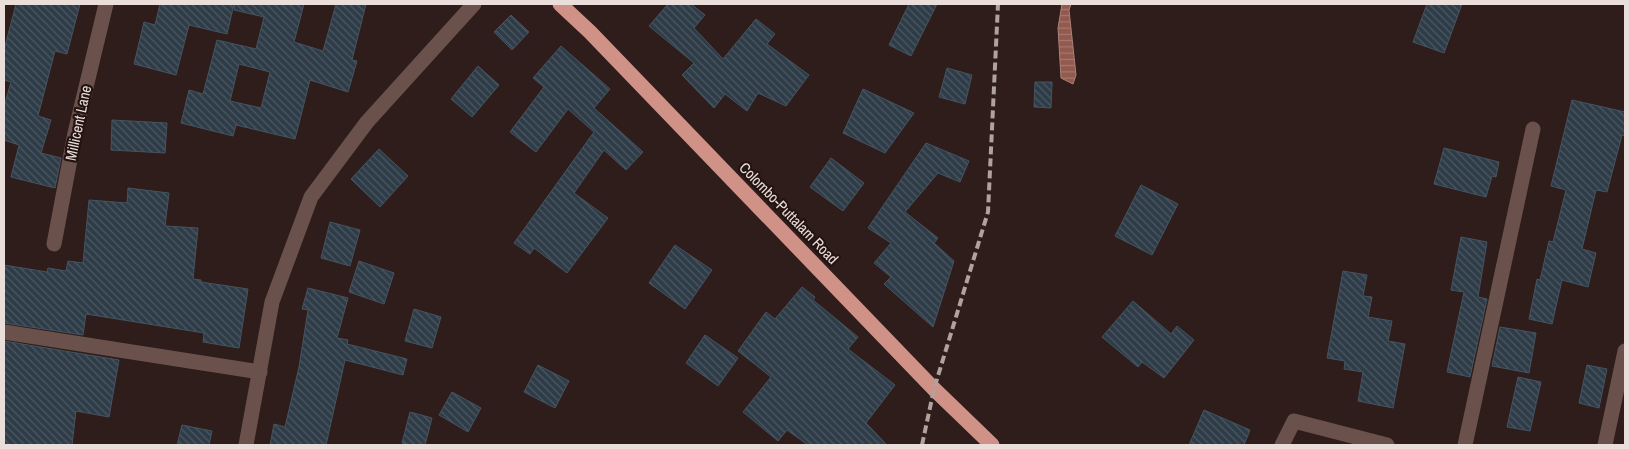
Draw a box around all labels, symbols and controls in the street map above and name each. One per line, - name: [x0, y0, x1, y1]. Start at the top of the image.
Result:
- street label: Millicent Lane: [60, 83, 96, 163]
- street label: Colombo-Puttalam Road: [735, 157, 843, 269]

